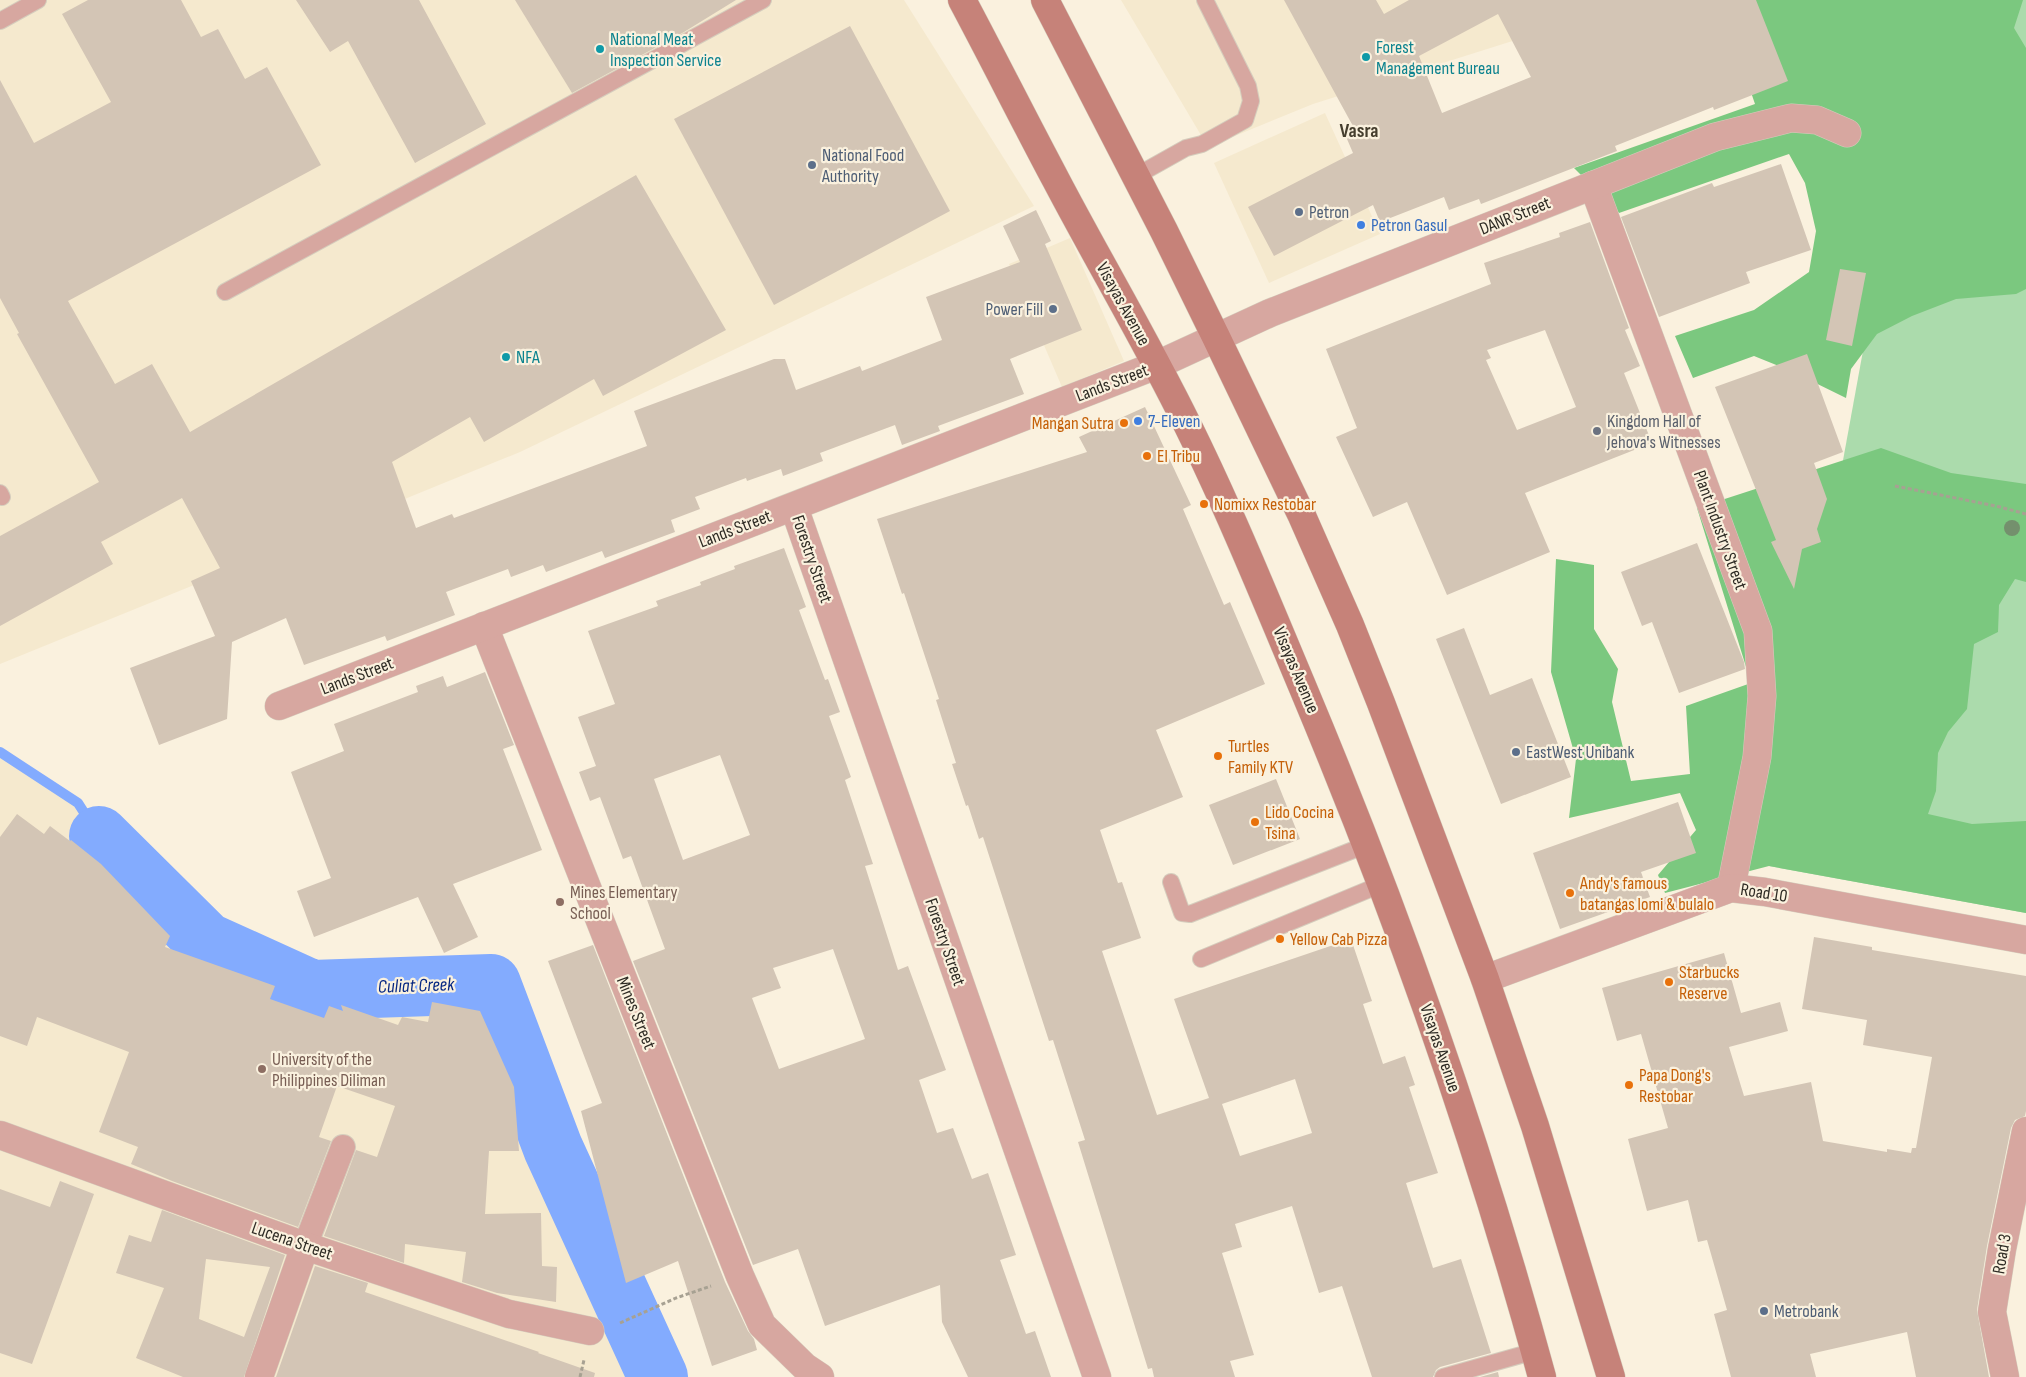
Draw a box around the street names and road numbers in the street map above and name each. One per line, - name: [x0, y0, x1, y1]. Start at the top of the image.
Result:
- street label: DANR Street: [1476, 192, 1554, 240]
- street label: Visayas Avenue: [1092, 259, 1154, 349]
- street label: Lands Street: [1073, 359, 1152, 406]
- street label: Plant Industry Street: [1689, 467, 1751, 593]
- street label: Lands Street: [696, 505, 775, 552]
- street label: Forestry Street: [787, 512, 837, 606]
- street label: Visayas Avenue: [1268, 624, 1324, 716]
- street label: Lands Street: [318, 652, 397, 699]
- street label: Road 10: [1739, 879, 1789, 907]
- street label: Forestry Street: [920, 895, 970, 989]
- street label: Mines Street: [612, 974, 660, 1053]
- street label: Visayas Avenue: [1415, 1001, 1465, 1095]
- street label: Lucena Street: [249, 1217, 336, 1265]
- street label: Road 3: [1988, 1232, 2016, 1276]

